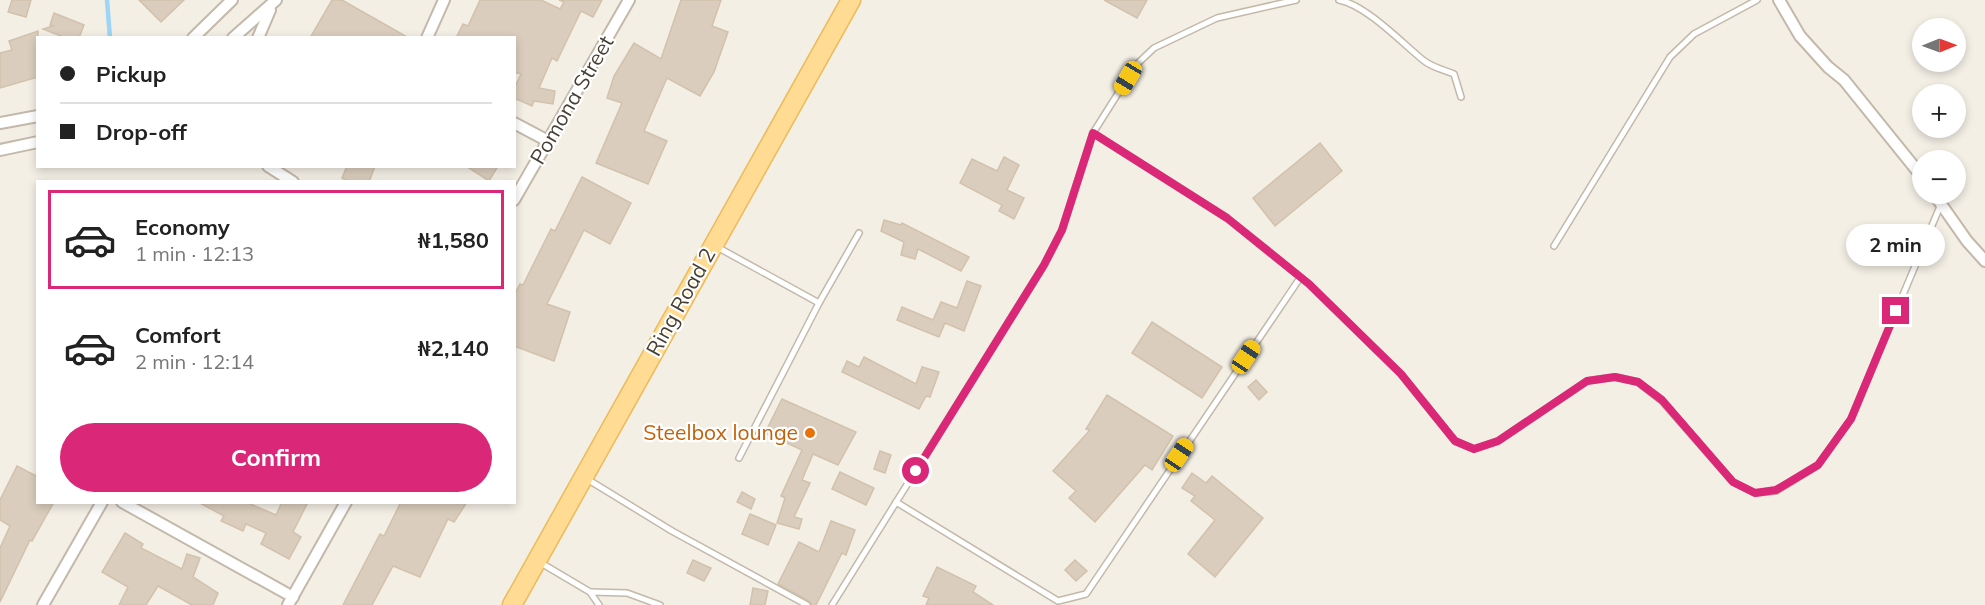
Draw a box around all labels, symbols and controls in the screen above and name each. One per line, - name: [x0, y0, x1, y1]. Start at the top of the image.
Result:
- north arrow: [1912, 18, 1966, 72]
- map controls: [1912, 18, 1966, 204]
- street label: Pomona Street: [524, 31, 618, 168]
- car: [1111, 58, 1145, 98]
- text: Pickup: [96, 60, 166, 88]
- button: +: [1912, 84, 1966, 138]
- text: Drop-off: [96, 118, 187, 146]
- button: −: [1912, 150, 1966, 204]
- icon: car: [63, 213, 117, 267]
- text: Economy: [135, 213, 230, 241]
- callout: 2 min: [1846, 224, 1946, 266]
- text: ₦1,580: [418, 226, 489, 254]
- text: 2 min: [1869, 232, 1922, 257]
- text: 1 min · 12:13: [135, 241, 254, 266]
- street label: Ring Road 2: [640, 243, 720, 360]
- route end: [1882, 297, 1909, 324]
- icon: car: [63, 321, 117, 375]
- text: Comfort: [135, 321, 221, 349]
- text: ₦2,140: [418, 334, 489, 362]
- car: [1228, 337, 1264, 377]
- text: 2 min · 12:14: [135, 349, 254, 374]
- place label: Steelbox lounge: [643, 419, 798, 445]
- button: Confirm: [60, 423, 492, 492]
- marker: Steelbox lounge: [803, 426, 817, 440]
- car: [1161, 435, 1197, 475]
- route start: [902, 457, 929, 484]

